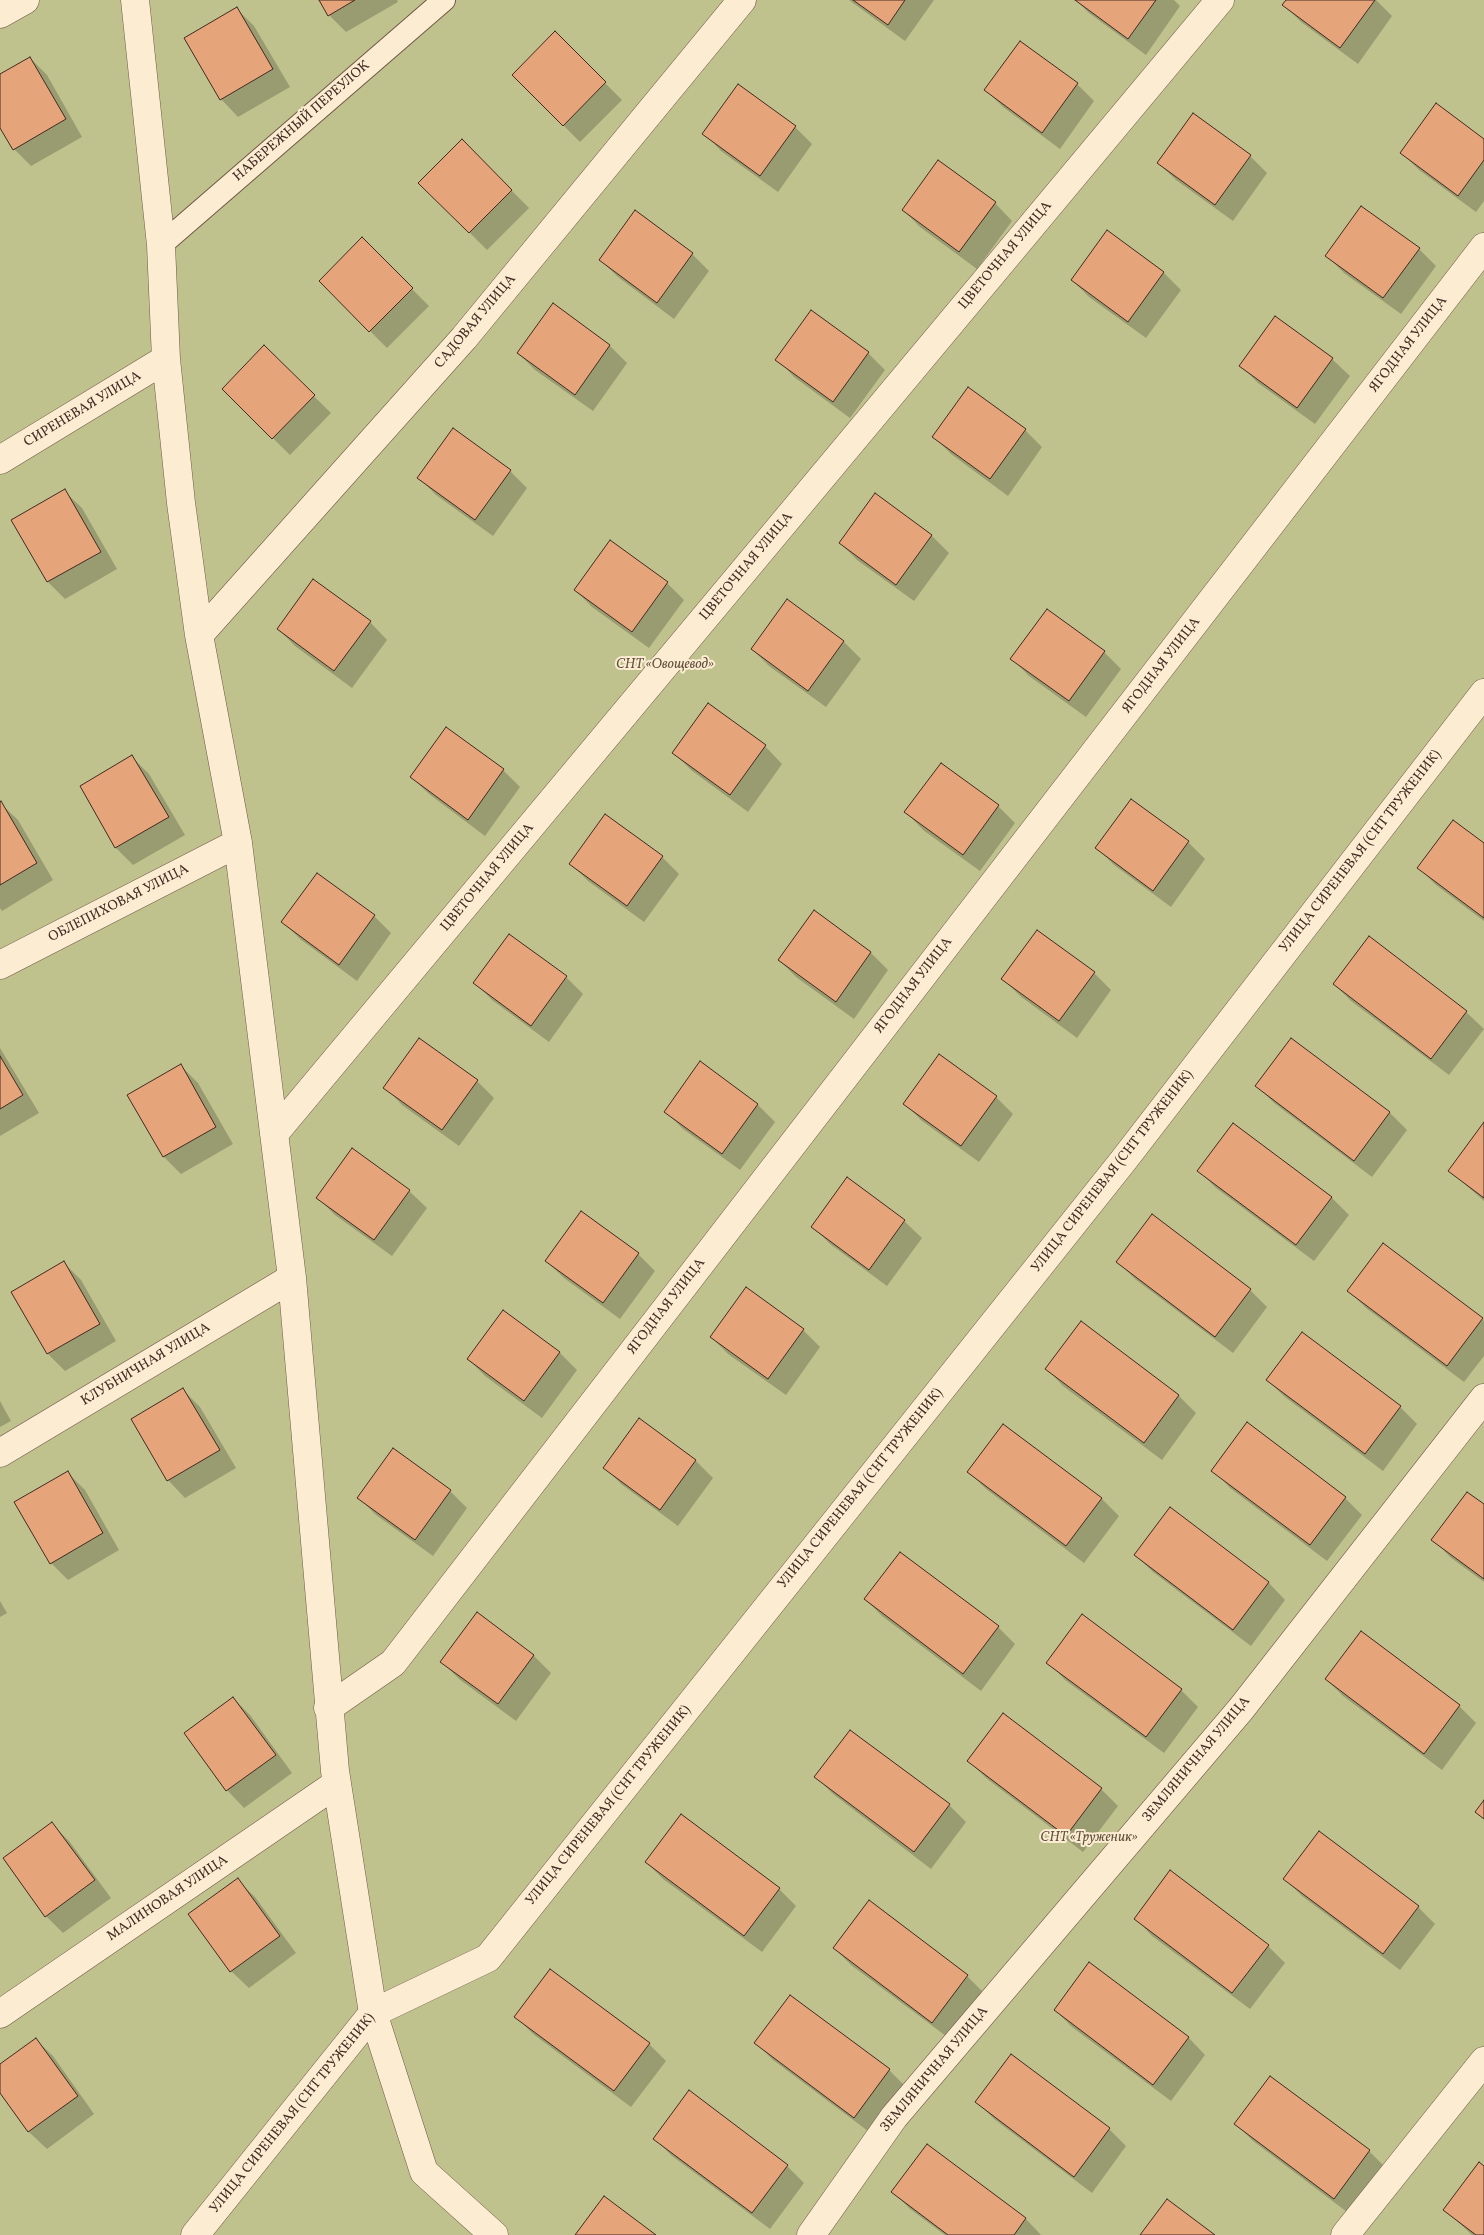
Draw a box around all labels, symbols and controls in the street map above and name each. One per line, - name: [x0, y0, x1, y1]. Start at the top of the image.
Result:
- street label: НАБЕРЕЖНЫЙ ПЕРЕУЛОК: [230, 58, 374, 186]
- street label: ЦВЕТОЧНАЯ УЛИЦА: [956, 198, 1056, 314]
- street label: САДОВАЯ УЛИЦА: [432, 272, 520, 372]
- street label: ЯГОДНАЯ УЛИЦА: [1366, 294, 1452, 396]
- street label: СИРЕНЕВАЯ УЛИЦА: [21, 368, 145, 452]
- street label: ЦВЕТОЧНАЯ УЛИЦА: [697, 509, 797, 625]
- street label: ЯГОДНАЯ УЛИЦА: [1119, 615, 1205, 717]
- park label: СНТ «Овощевод»: [616, 657, 714, 673]
- street label: УЛИЦА СИРЕНЕВАЯ (СНТ ТРУЖЕНИК): [1277, 747, 1445, 957]
- street label: ЦВЕТОЧНАЯ УЛИЦА: [438, 820, 538, 936]
- street label: ОБЛЕПИХОВАЯ УЛИЦА: [46, 861, 192, 947]
- street label: ЯГОДНАЯ УЛИЦА: [871, 935, 957, 1037]
- street label: УЛИЦА СИРЕНЕВАЯ (СНТ ТРУЖЕНИК): [1029, 1067, 1197, 1277]
- street label: ЯГОДНАЯ УЛИЦА: [624, 1256, 710, 1358]
- street label: КЛУБНИЧНАЯ УЛИЦА: [78, 1320, 214, 1410]
- street label: УЛИЦА СИРЕНЕВАЯ (СНТ ТРУЖЕНИК): [775, 1386, 947, 1592]
- street label: ЗЕМЛЯНИЧНАЯ УЛИЦА: [1140, 1694, 1254, 1826]
- street label: УЛИЦА СИРЕНЕВАЯ (СНТ ТРУЖЕНИК): [523, 1703, 695, 1909]
- park label: СНТ «Труженик»: [1040, 1830, 1138, 1846]
- street label: МАЛИНОВАЯ УЛИЦА: [104, 1852, 232, 1946]
- street label: ЗЕМЛЯНИЧНАЯ УЛИЦА: [878, 2004, 992, 2136]
- street label: УЛИЦА СИРЕНЕВАЯ (СНТ ТРУЖЕНИК): [207, 2011, 379, 2217]

